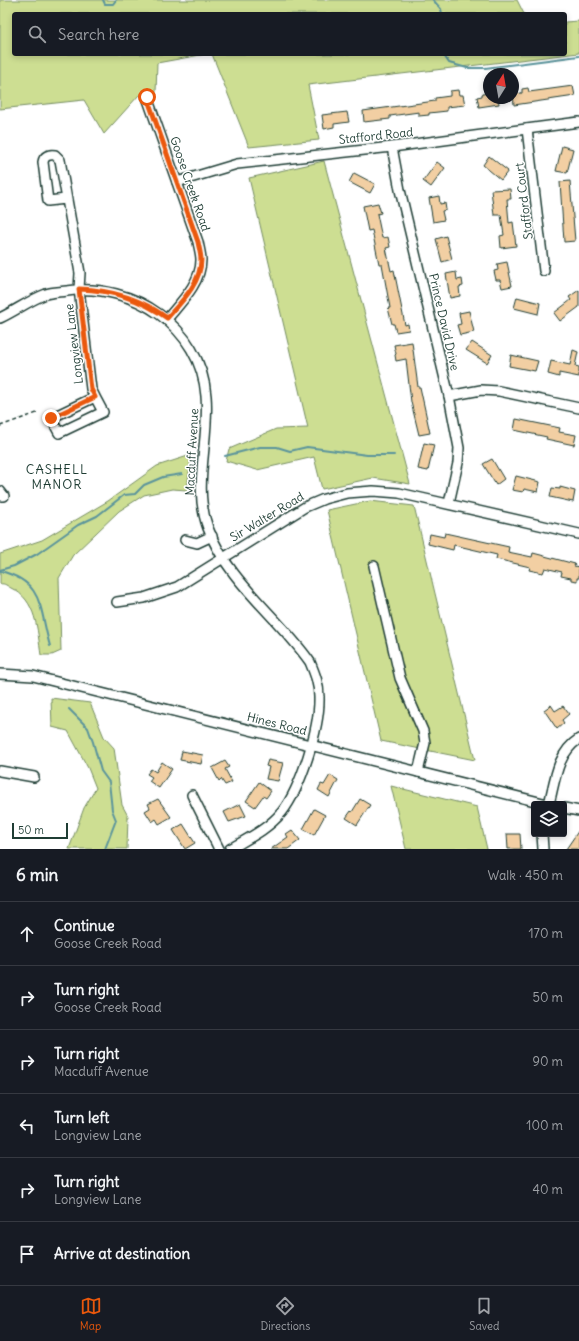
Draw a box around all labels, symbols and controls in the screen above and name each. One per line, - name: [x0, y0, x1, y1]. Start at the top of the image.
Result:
- search box: [12, 12, 567, 56]
- icon: search: [26, 23, 48, 45]
- text: Search here: [58, 25, 139, 44]
- north arrow: [483, 68, 519, 104]
- route start: [138, 88, 156, 106]
- street label: Stafford Road: [338, 124, 414, 147]
- street label: Goose Creek Road: [167, 134, 214, 233]
- street label: Stafford Court: [511, 162, 536, 240]
- street label: Prince David Drive: [426, 272, 463, 372]
- street label: Longview Lane: [61, 303, 86, 385]
- street label: Macduff Avenue: [182, 408, 201, 496]
- route end: [42, 409, 60, 427]
- district label: CASHELL MANOR: [26, 461, 88, 493]
- street label: Sir Walter Road: [227, 489, 306, 544]
- street label: Hines Road: [246, 709, 309, 738]
- map controls: [531, 801, 567, 837]
- button: layers: [531, 801, 567, 837]
- scale bar: [12, 821, 68, 840]
- text: 50 m: [18, 823, 44, 837]
- text: 6 min: [16, 864, 58, 886]
- text: Walk · 450 m: [488, 867, 563, 884]
- text: Continue: [54, 916, 115, 935]
- icon: ahead: [16, 923, 38, 945]
- text: 170 m: [528, 925, 563, 942]
- text: Goose Creek Road: [54, 935, 162, 952]
- text: Turn right: [54, 980, 119, 999]
- icon: right: [16, 987, 38, 1009]
- text: 50 m: [532, 989, 563, 1006]
- text: Goose Creek Road: [54, 999, 162, 1016]
- text: Turn right: [54, 1044, 119, 1063]
- icon: right: [16, 1051, 38, 1073]
- text: 90 m: [532, 1053, 563, 1070]
- text: Macduff Avenue: [54, 1063, 149, 1080]
- text: Turn left: [54, 1108, 109, 1127]
- icon: left: [16, 1115, 38, 1137]
- text: 100 m: [526, 1117, 563, 1134]
- text: Longview Lane: [54, 1127, 141, 1144]
- text: Turn right: [54, 1172, 119, 1191]
- icon: right: [16, 1179, 38, 1201]
- text: 40 m: [532, 1181, 563, 1198]
- text: Longview Lane: [54, 1191, 141, 1208]
- icon: arrive: [16, 1243, 38, 1265]
- text: Arrive at destination: [54, 1244, 190, 1263]
- tab: Map: [80, 1295, 102, 1333]
- tab: Directions: [261, 1295, 310, 1333]
- tab: Saved: [469, 1295, 499, 1333]

